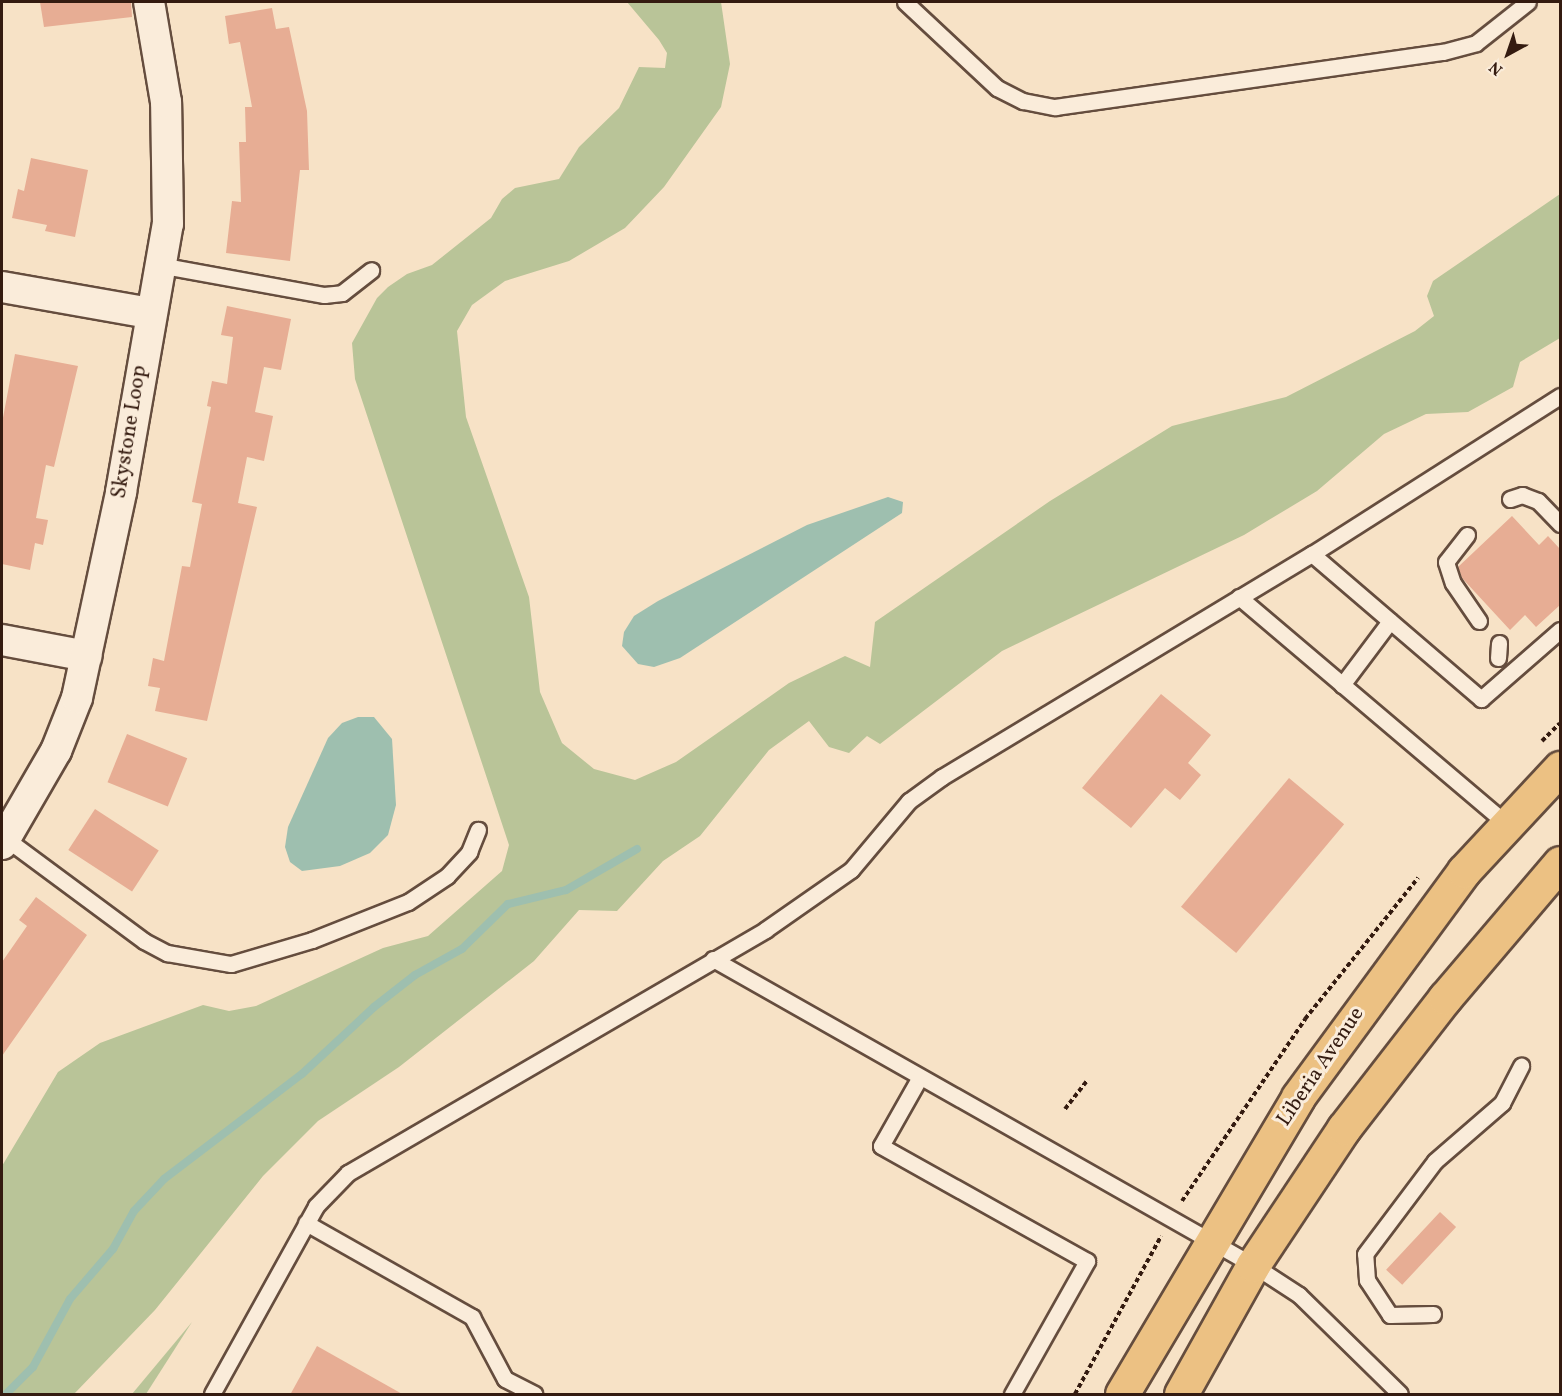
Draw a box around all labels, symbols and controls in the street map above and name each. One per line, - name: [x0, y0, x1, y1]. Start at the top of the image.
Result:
- north arrow: [1478, 24, 1538, 84]
- text: N: [1485, 56, 1508, 80]
- street label: Skystone Loop: [107, 364, 153, 500]
- street label: Liberia Avenue: [1272, 1003, 1370, 1131]

